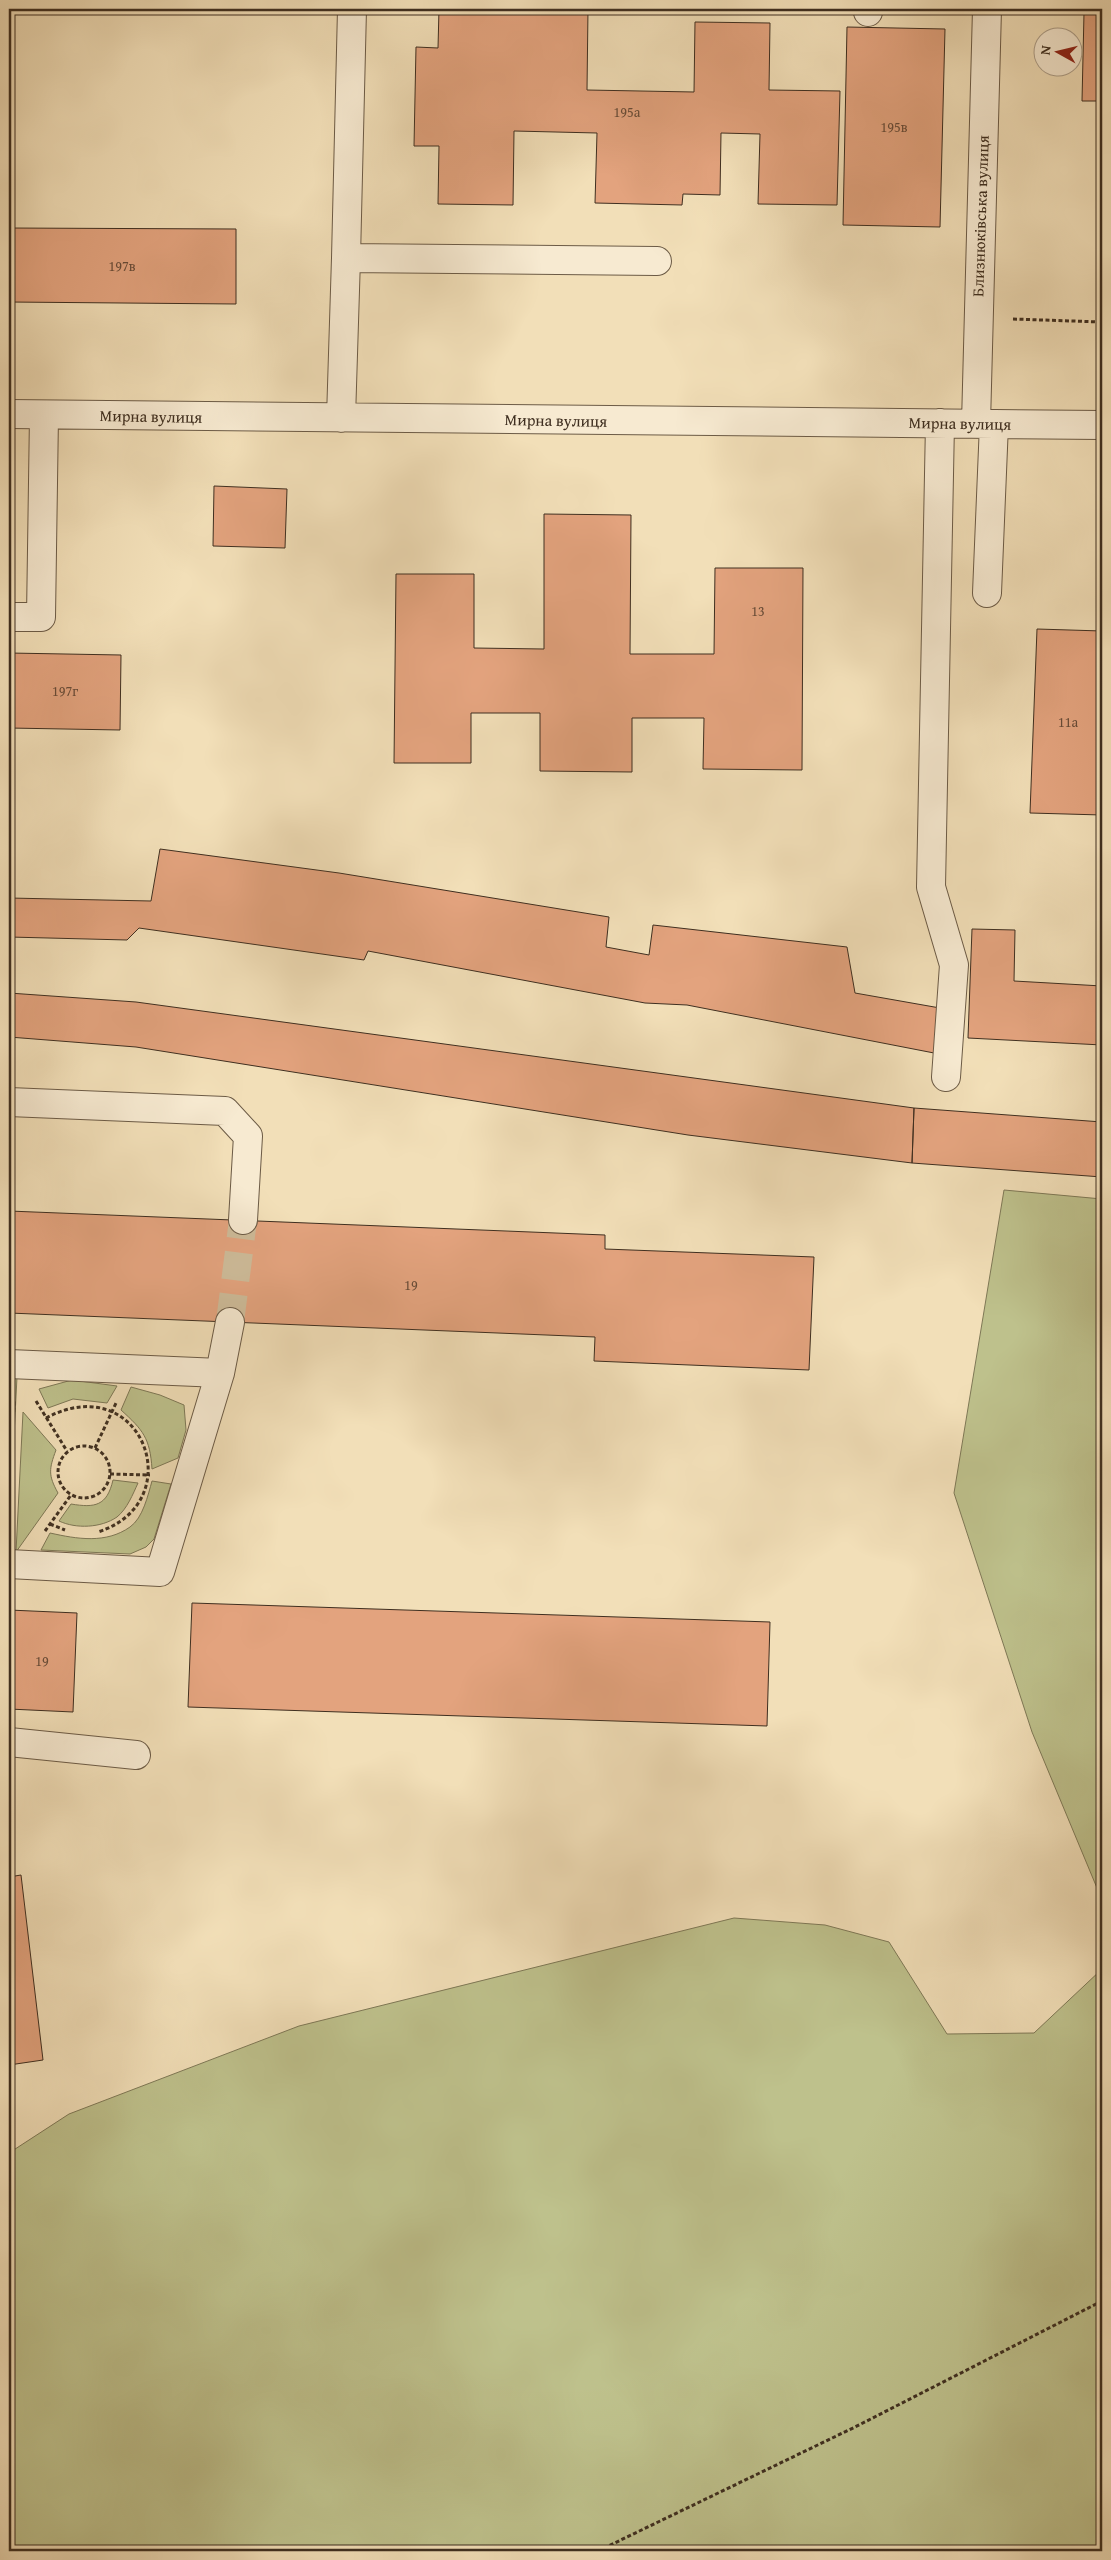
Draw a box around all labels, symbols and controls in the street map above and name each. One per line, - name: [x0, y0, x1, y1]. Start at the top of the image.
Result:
- north arrow: [1034, 28, 1084, 78]
- text: N: [1035, 44, 1056, 56]
- house number: 195а: [614, 102, 641, 122]
- house number: 195в: [880, 117, 908, 137]
- street label: Близнюківська вулиця: [965, 135, 995, 297]
- house number: 197в: [108, 256, 136, 276]
- street label: Мирна вулиця: [99, 403, 203, 429]
- street label: Мирна вулиця: [504, 407, 608, 433]
- street label: Мирна вулиця: [908, 410, 1012, 436]
- house number: 13: [751, 601, 765, 621]
- house number: 197г: [52, 681, 78, 701]
- house number: 11а: [1058, 712, 1078, 732]
- house number: 19: [404, 1275, 418, 1295]
- house number: 19: [35, 1651, 49, 1671]

